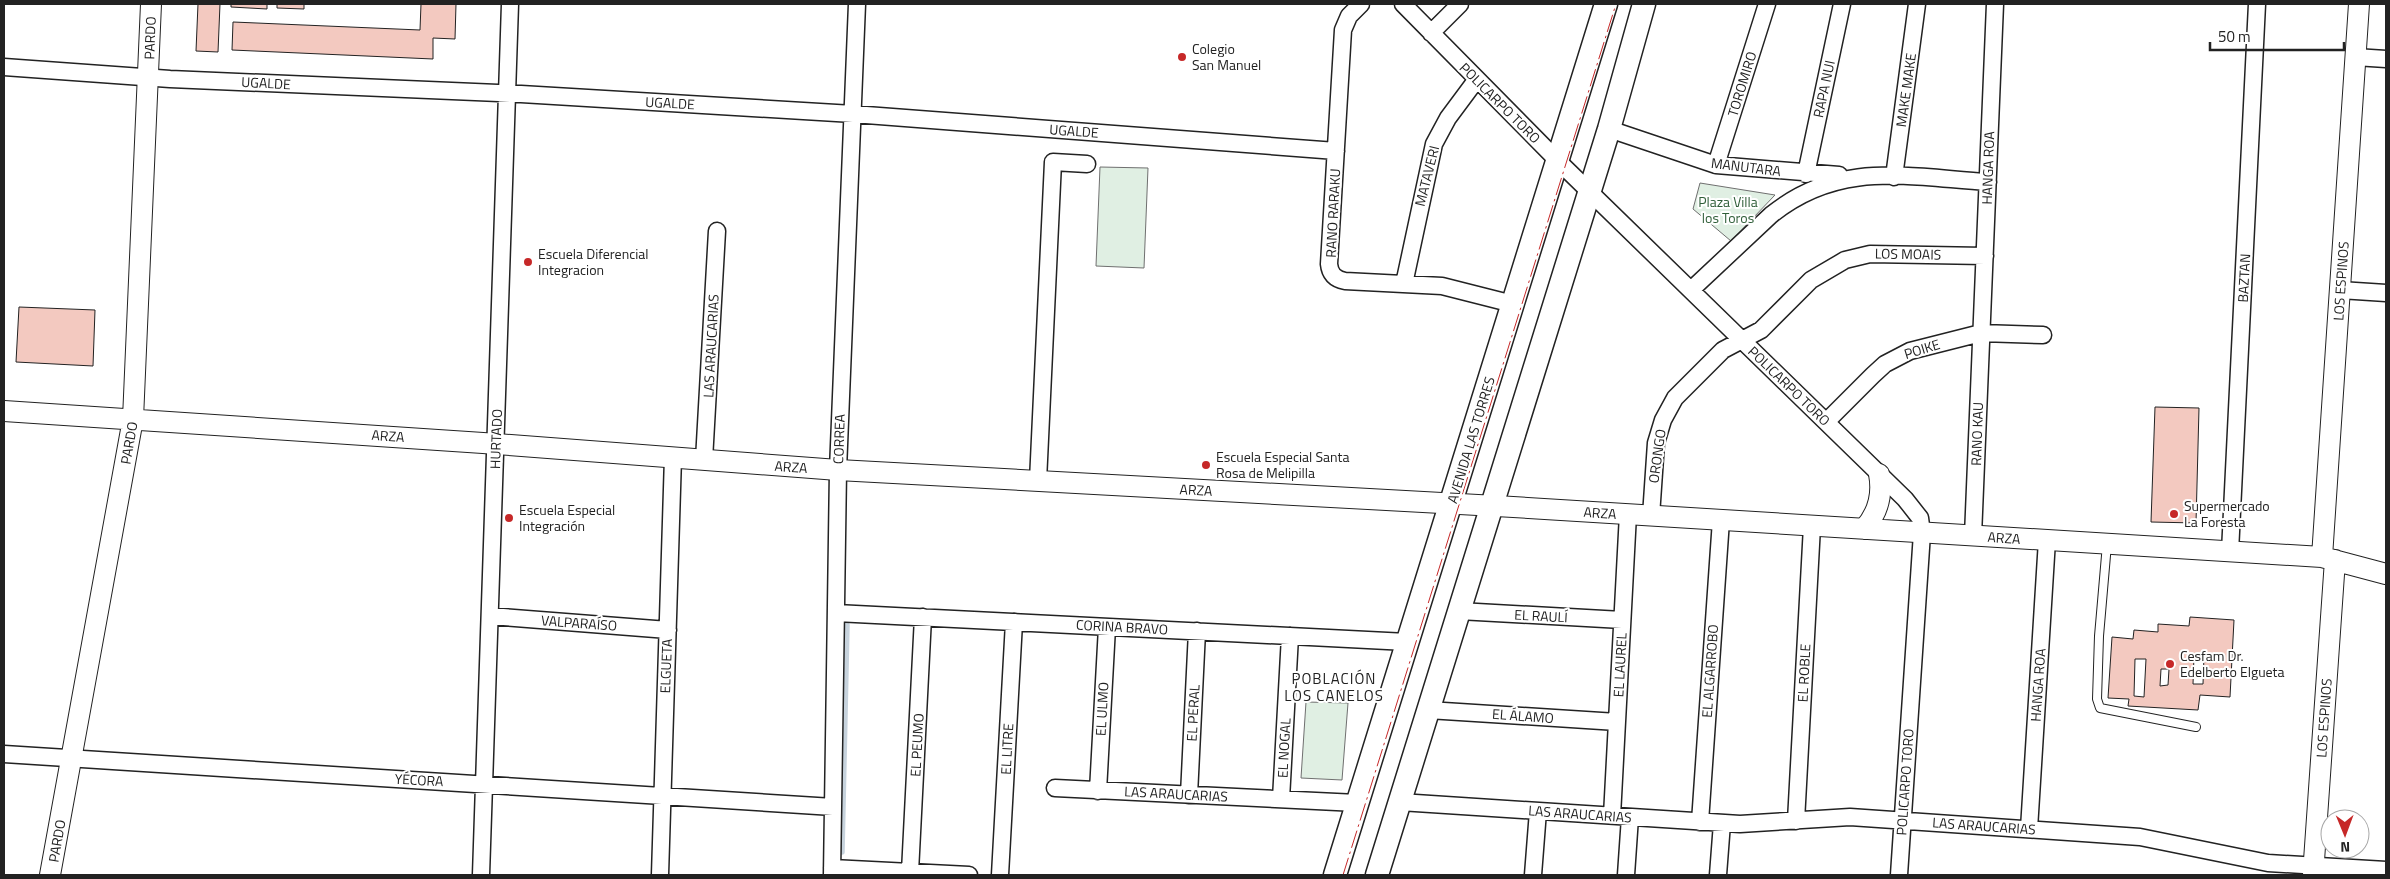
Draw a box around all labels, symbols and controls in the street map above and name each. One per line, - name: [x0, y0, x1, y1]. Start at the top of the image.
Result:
- street label: PARDO: [138, 16, 161, 60]
- scale bar: [2210, 20, 2344, 52]
- text: 50 m: [2218, 25, 2251, 48]
- place label: Colegio San Manuel: [1192, 38, 1261, 75]
- street label: TOROMIRO: [1722, 49, 1761, 119]
- marker: Colegio San Manuel: [1176, 51, 1188, 63]
- street label: MAKE MAKE: [1890, 51, 1921, 128]
- street label: POLICARPO TORO: [1455, 57, 1546, 148]
- street label: RAPA NUI: [1807, 58, 1840, 119]
- street label: UGALDE: [241, 71, 292, 94]
- street label: UGALDE: [645, 91, 696, 114]
- street label: UGALDE: [1049, 118, 1100, 143]
- street label: HANGA ROA: [1976, 130, 1999, 205]
- street label: MATAVERI: [1409, 143, 1444, 209]
- street label: MANUTARA: [1710, 152, 1783, 181]
- street label: RANO RARAKU: [1320, 168, 1345, 258]
- park label: Plaza Villa los Toros: [1698, 191, 1758, 228]
- street label: LOS ESPINOS: [2327, 240, 2354, 321]
- street label: LOS MOAIS: [1875, 242, 1941, 265]
- place label: Escuela Diferencial Integracion: [538, 243, 649, 280]
- street label: BAZTAN: [2232, 253, 2255, 303]
- marker: Escuela Diferencial Integracion: [522, 256, 534, 268]
- street label: LAS ARAUCARIAS: [697, 294, 724, 398]
- street label: POIKE: [1901, 333, 1943, 364]
- street label: POLICARPO TORO: [1744, 341, 1835, 430]
- street label: AVENIDA LAS TORRES: [1441, 374, 1500, 506]
- street label: RANO KAU: [1965, 402, 1988, 466]
- street label: HURTADO: [484, 408, 507, 469]
- street label: CORREA: [827, 413, 850, 464]
- street label: PARDO: [114, 420, 143, 466]
- street label: ARZA: [371, 424, 406, 447]
- street label: ORONGO: [1642, 428, 1671, 484]
- place label: Escuela Especial Santa Rosa de Melipilla: [1216, 446, 1349, 483]
- street label: ARZA: [774, 455, 809, 478]
- marker: Escuela Especial Santa Rosa de Melipilla: [1200, 459, 1212, 471]
- street label: ARZA: [1179, 478, 1214, 501]
- place label: Supermercado La Foresta: [2184, 495, 2270, 532]
- place label: Escuela Especial Integración: [519, 499, 615, 536]
- street label: ARZA: [1583, 501, 1618, 524]
- marker: Supermercado La Foresta: [2168, 508, 2180, 520]
- marker: Escuela Especial Integración: [503, 512, 515, 524]
- street label: ARZA: [1987, 526, 2022, 549]
- street label: EL RAULÍ: [1514, 604, 1569, 627]
- street label: VALPARAÍSO: [540, 609, 618, 636]
- street label: CORINA BRAVO: [1076, 614, 1169, 639]
- street label: EL ALGARROBO: [1696, 624, 1723, 718]
- street label: EL LAUREL: [1607, 632, 1632, 698]
- street label: ELGUETA: [654, 638, 677, 694]
- street label: EL ROBLE: [1791, 643, 1816, 703]
- place label: Cesfam Dr. Edelberto Elgueta: [2180, 645, 2285, 682]
- street label: HANGA ROA: [2024, 647, 2051, 722]
- marker: Cesfam Dr. Edelberto Elgueta: [2164, 658, 2176, 670]
- district label: POBLACIÓN LOS CANELOS: [1284, 667, 1384, 707]
- street label: LOS ESPINOS: [2310, 677, 2337, 758]
- street label: EL ULMO: [1090, 681, 1113, 737]
- street label: EL PERAL: [1181, 684, 1204, 742]
- street label: EL ÁLAMO: [1491, 703, 1555, 728]
- street label: EL PEUMO: [904, 713, 929, 777]
- street label: EL NOGAL: [1271, 717, 1296, 778]
- street label: EL LITRE: [995, 723, 1018, 775]
- street label: POLICARPO TORO: [1890, 728, 1919, 836]
- street label: YÉCORA: [394, 768, 445, 791]
- street label: LAS ARAUCARIAS: [1124, 780, 1228, 807]
- street label: LAS ARAUCARIAS: [1528, 799, 1632, 828]
- north arrow: [2320, 809, 2370, 859]
- street label: LAS ARAUCARIAS: [1932, 811, 2036, 840]
- street label: PARDO: [42, 818, 71, 864]
- text: N: [2340, 837, 2350, 858]

